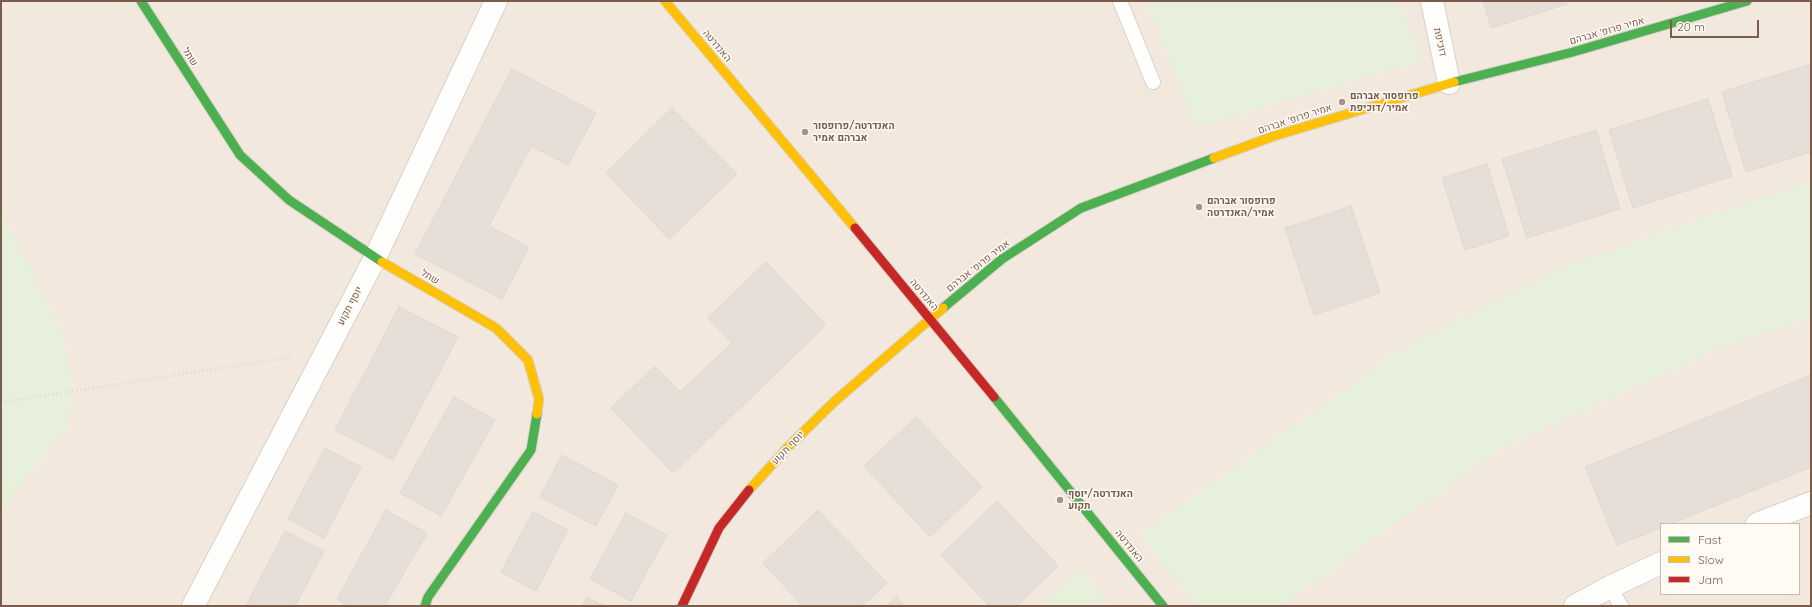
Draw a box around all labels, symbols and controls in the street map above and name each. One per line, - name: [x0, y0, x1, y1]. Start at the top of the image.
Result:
- scale bar: [1672, 12, 1761, 38]
- street label: אמיר פרופ' אברהם: [1568, 15, 1646, 47]
- text: 20 m: [1677, 19, 1705, 34]
- street label: דוכיפת: [1431, 27, 1449, 57]
- street label: האנדרטה: [700, 28, 734, 64]
- street label: שתל: [180, 46, 200, 68]
- place label: פרופסור אברהם אמיר/דוכיפת: [1350, 90, 1419, 114]
- marker: פרופסור אברהם אמיר/דוכיפת: [1337, 97, 1347, 107]
- street label: אמיר פרופ' אברהם: [1256, 101, 1334, 137]
- place label: האנדרטה/פרופסור אברהם אמיר: [813, 120, 895, 144]
- marker: האנדרטה/פרופסור אברהם אמיר: [800, 127, 810, 137]
- place label: פרופסור אברהם אמיר/האנדרטה: [1207, 195, 1276, 218]
- marker: פרופסור אברהם אמיר/האנדרטה: [1194, 202, 1204, 212]
- street label: אמיר פרופ' אברהם: [944, 237, 1012, 295]
- street label: שתל: [419, 267, 441, 287]
- street label: האנדרטה: [907, 277, 941, 313]
- street label: יוסף תקוע: [335, 285, 365, 327]
- street label: יוסף תקוע: [769, 429, 807, 467]
- place label: האנדרטה/יוסף תקוע: [1068, 488, 1133, 512]
- marker: האנדרטה/יוסף תקוע: [1055, 495, 1065, 505]
- legend: [1660, 523, 1800, 595]
- street label: האנדרטה: [1112, 527, 1146, 565]
- text: Fast: [1698, 532, 1722, 547]
- text: Slow: [1698, 552, 1724, 567]
- text: Jam: [1698, 572, 1723, 587]

